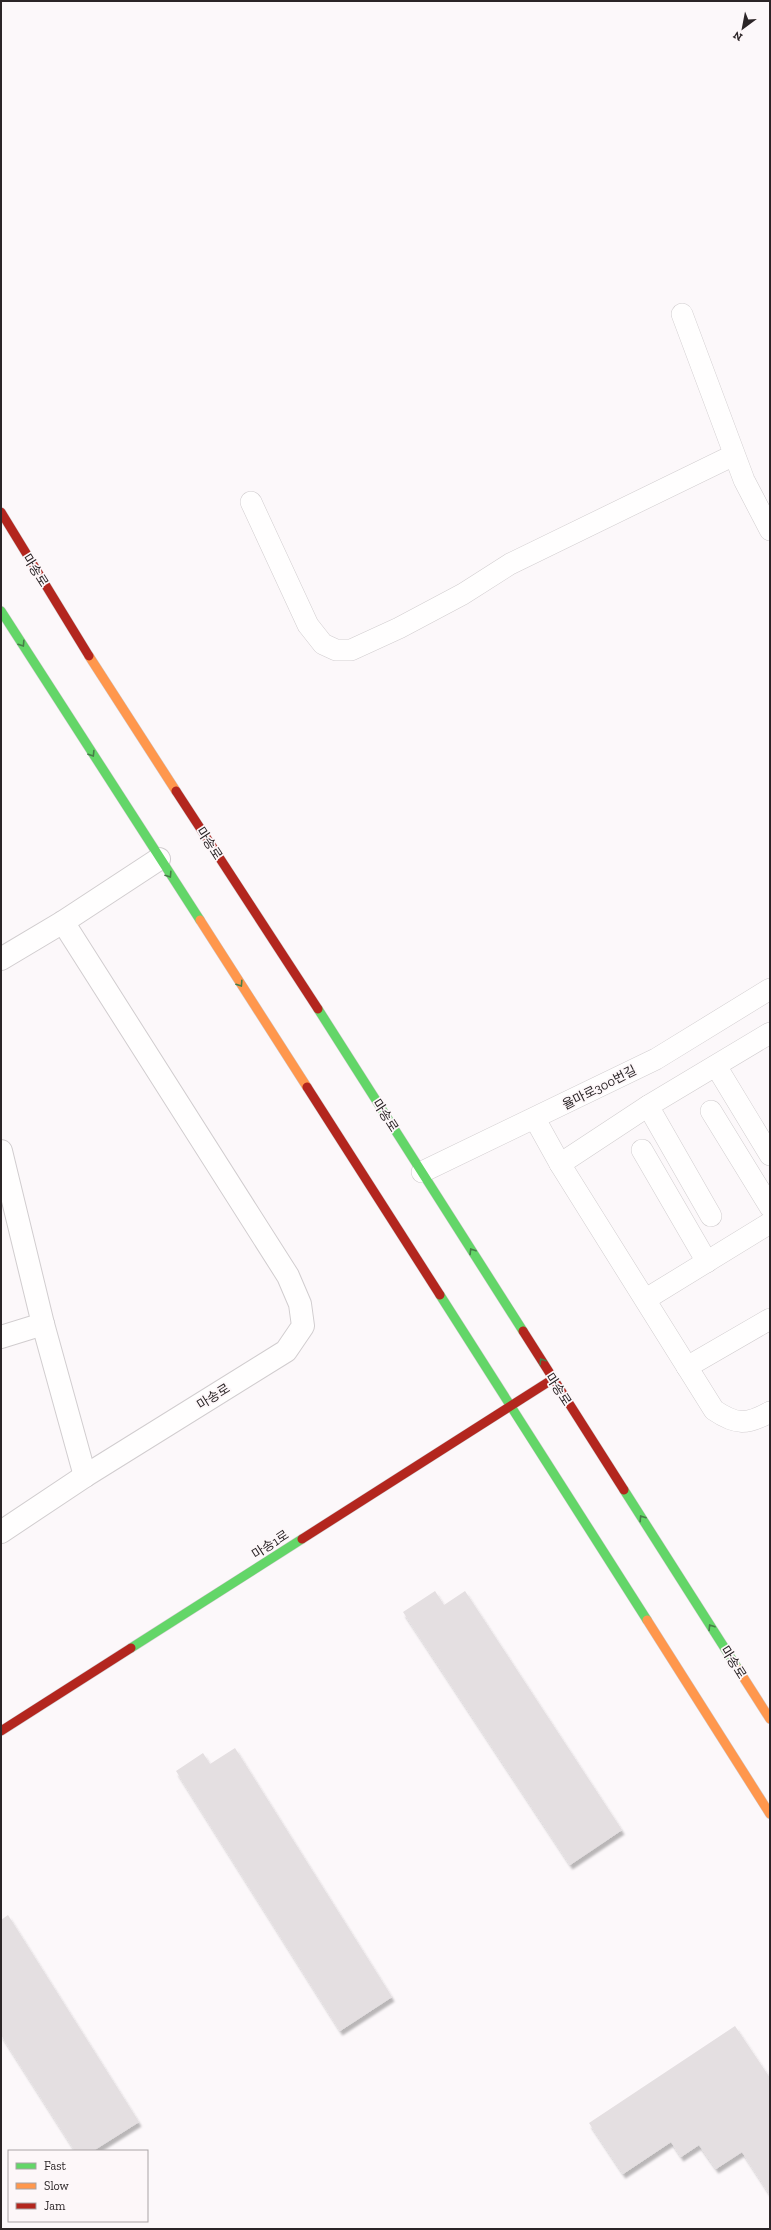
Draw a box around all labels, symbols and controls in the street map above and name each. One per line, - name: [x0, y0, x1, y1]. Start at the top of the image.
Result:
- north arrow: [723, 8, 763, 48]
- text: N: [730, 28, 745, 44]
- street label: 마송로: [20, 551, 51, 589]
- one-way arrow: [17, 640, 25, 647]
- one-way arrow: [87, 749, 94, 756]
- street label: 마송로: [194, 824, 226, 862]
- one-way arrow: [164, 871, 172, 878]
- one-way arrow: [235, 980, 243, 987]
- street label: 율마로300번길: [560, 1062, 639, 1113]
- street label: 마송로: [370, 1096, 402, 1134]
- one-way arrow: [469, 1248, 477, 1255]
- one-way arrow: [539, 1358, 546, 1365]
- street label: 마송로: [543, 1370, 575, 1408]
- street label: 마송로: [194, 1381, 232, 1412]
- one-way arrow: [639, 1515, 646, 1522]
- street label: 마송1로: [249, 1527, 292, 1562]
- one-way arrow: [709, 1624, 716, 1631]
- street label: 마송로: [718, 1643, 749, 1681]
- legend: [8, 2150, 148, 2222]
- text: Fast: [44, 2159, 67, 2173]
- text: Slow: [44, 2179, 70, 2193]
- text: Jam: [44, 2199, 66, 2213]

